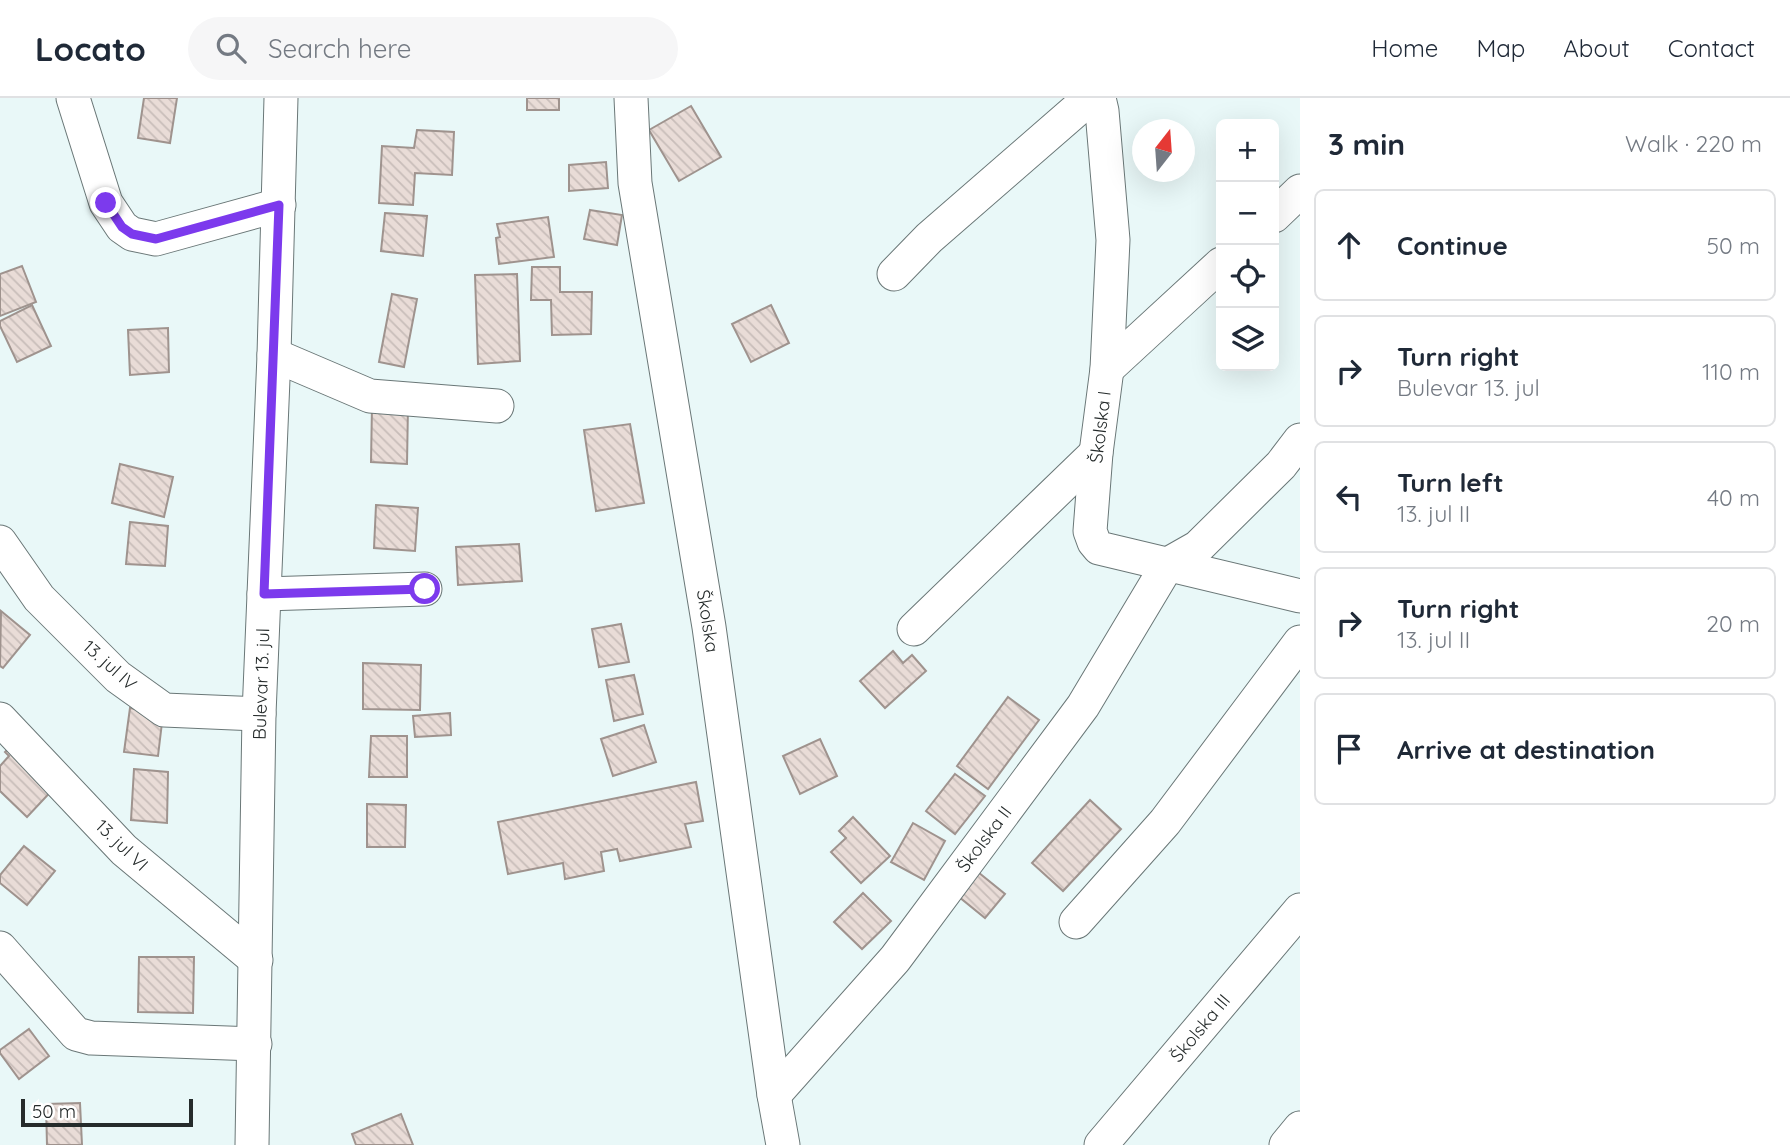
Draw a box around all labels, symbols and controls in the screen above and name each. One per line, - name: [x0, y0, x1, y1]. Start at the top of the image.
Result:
- search box: [188, 17, 678, 80]
- text: Locato: [35, 28, 146, 69]
- icon: search: [212, 29, 250, 67]
- text: Search here: [268, 32, 411, 65]
- text: Home: [1371, 33, 1438, 63]
- text: Map: [1476, 33, 1525, 63]
- text: About: [1563, 33, 1630, 63]
- text: Contact: [1668, 33, 1755, 63]
- north arrow: [1132, 119, 1195, 182]
- map controls: [1216, 119, 1279, 371]
- button: +: [1216, 119, 1279, 182]
- text: 3 min: [1328, 125, 1405, 163]
- text: Walk · 220 m: [1625, 129, 1762, 158]
- button: −: [1216, 182, 1279, 245]
- route end: [90, 187, 121, 218]
- icon: ahead: [1330, 226, 1368, 264]
- text: Continue: [1397, 229, 1508, 262]
- text: 50 m: [1707, 231, 1760, 260]
- button: locate: [1216, 245, 1279, 308]
- button: layers: [1216, 308, 1279, 371]
- text: Turn right: [1397, 340, 1519, 373]
- icon: right: [1330, 352, 1368, 390]
- text: 110 m: [1702, 357, 1760, 386]
- text: Bulevar 13. jul: [1397, 373, 1540, 402]
- street label: Školska I: [1084, 390, 1116, 464]
- text: Turn left: [1397, 466, 1504, 499]
- icon: left: [1330, 478, 1368, 516]
- text: 40 m: [1707, 483, 1760, 512]
- text: 13. jul II: [1397, 499, 1470, 528]
- route start: [409, 573, 440, 604]
- street label: Školska: [692, 588, 724, 654]
- text: Turn right: [1397, 592, 1519, 625]
- icon: right: [1330, 604, 1368, 642]
- text: 20 m: [1706, 609, 1760, 638]
- text: 13. jul II: [1397, 625, 1470, 654]
- street label: Bulevar 13. jul: [248, 628, 274, 740]
- street label: 13. jul IV: [78, 635, 142, 695]
- icon: arrive: [1330, 730, 1368, 768]
- text: Arrive at destination: [1397, 733, 1655, 766]
- street label: Školska II: [952, 801, 1016, 877]
- street label: 13. jul VI: [91, 814, 153, 876]
- street label: Školska III: [1165, 989, 1235, 1067]
- scale bar: [21, 1096, 192, 1128]
- text: 50 m: [32, 1099, 76, 1123]

